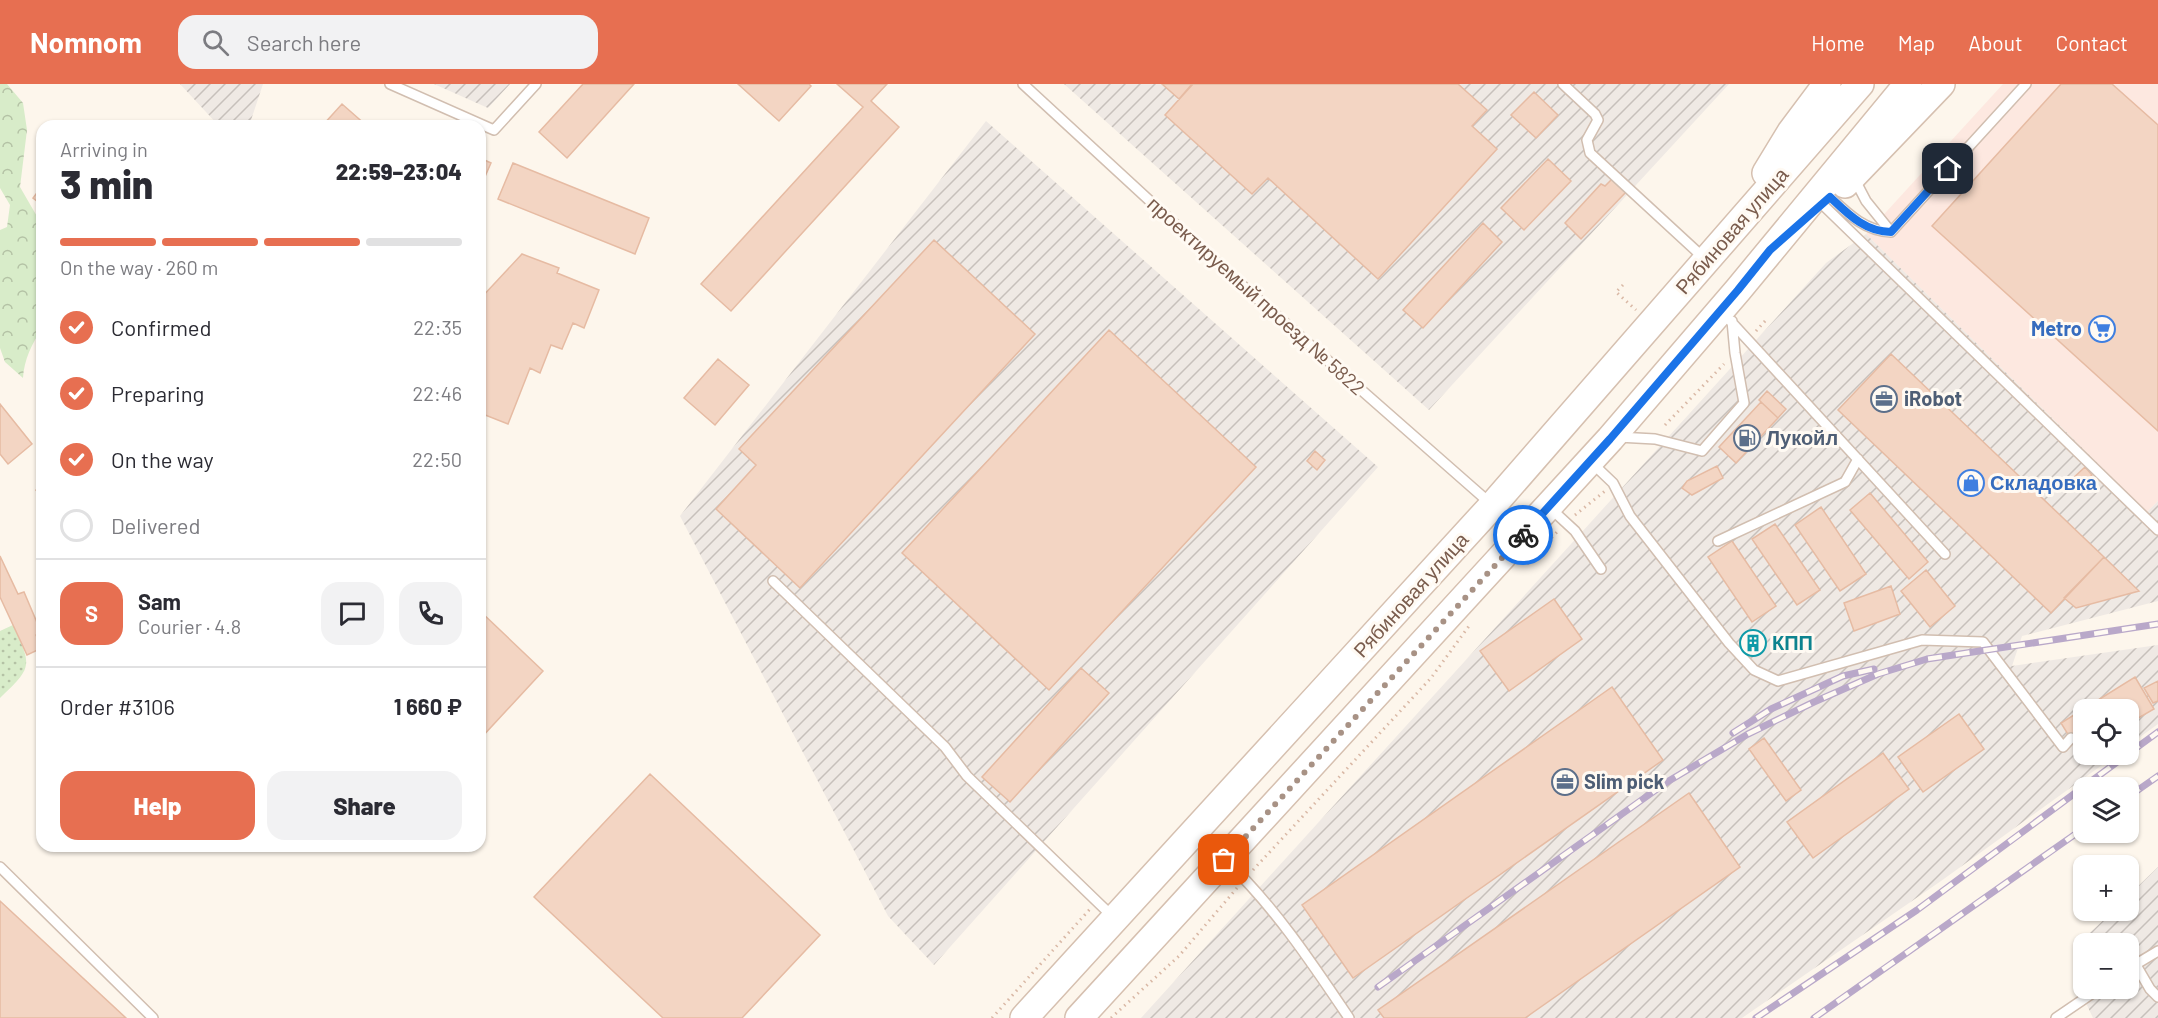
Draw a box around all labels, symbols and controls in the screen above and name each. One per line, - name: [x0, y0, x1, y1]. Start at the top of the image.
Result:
- search box: [178, 15, 598, 69]
- text: Nomnom: [30, 25, 142, 59]
- icon: search: [199, 26, 232, 59]
- text: Search here: [247, 29, 361, 55]
- text: Home: [1811, 30, 1865, 55]
- text: Map: [1898, 30, 1935, 55]
- text: About: [1968, 30, 2023, 55]
- text: Contact: [2056, 30, 2128, 55]
- text: Arriving in: [60, 137, 148, 161]
- pin: [1922, 143, 1973, 194]
- icon: home: [1931, 152, 1964, 185]
- text: 22:59–23:04: [336, 158, 462, 184]
- text: 3 min: [60, 160, 153, 207]
- street label: Рябиновая улица: [1670, 162, 1793, 298]
- street label: проектируемый проезд № 5822: [1143, 191, 1370, 399]
- text: On the way · 260 m: [60, 255, 218, 279]
- icon: check: [60, 311, 93, 344]
- text: Confirmed: [111, 314, 211, 340]
- supermarket icon: Metro: [2087, 314, 2117, 344]
- text: 22:35: [413, 315, 462, 339]
- place label: Metro: [2031, 316, 2082, 340]
- icon: check: [60, 377, 93, 410]
- text: Preparing: [111, 380, 204, 406]
- text: 22:46: [412, 381, 462, 405]
- office icon: iRobot: [1869, 384, 1899, 414]
- place label: iRobot: [1904, 386, 1962, 410]
- fuel station icon: Лукойл: [1732, 423, 1762, 453]
- place label: Лукойл: [1766, 425, 1838, 449]
- icon: check: [60, 443, 93, 476]
- text: On the way: [111, 446, 214, 472]
- text: 22:50: [412, 447, 462, 471]
- shop icon: Складовка: [1956, 468, 1986, 498]
- place label: Складовка: [1990, 470, 2098, 494]
- courier: [1493, 505, 1553, 565]
- text: Delivered: [111, 512, 200, 538]
- icon: bike: [1507, 519, 1540, 552]
- street label: Рябиновая улица: [1348, 526, 1473, 662]
- button: chat: [321, 582, 384, 645]
- button: phone: [399, 582, 462, 645]
- text: Sam: [138, 588, 181, 614]
- text: S: [85, 600, 98, 626]
- text: Courier · 4.8: [138, 614, 241, 638]
- building icon: КПП: [1738, 628, 1768, 658]
- place label: КПП: [1772, 630, 1813, 654]
- text: Order #3106: [60, 693, 175, 719]
- text: 1 660 ₽: [394, 693, 462, 719]
- map controls: [2073, 699, 2139, 999]
- button: locate: [2073, 699, 2139, 765]
- office icon: Slim pick: [1550, 767, 1580, 797]
- place label: Slim pick: [1584, 769, 1665, 793]
- button: Help: [60, 771, 255, 840]
- button: Share: [267, 771, 462, 840]
- button: layers: [2073, 777, 2139, 843]
- pin: [1198, 834, 1249, 885]
- icon: bag: [1207, 843, 1240, 876]
- button: +: [2073, 855, 2139, 921]
- button: −: [2073, 933, 2139, 999]

